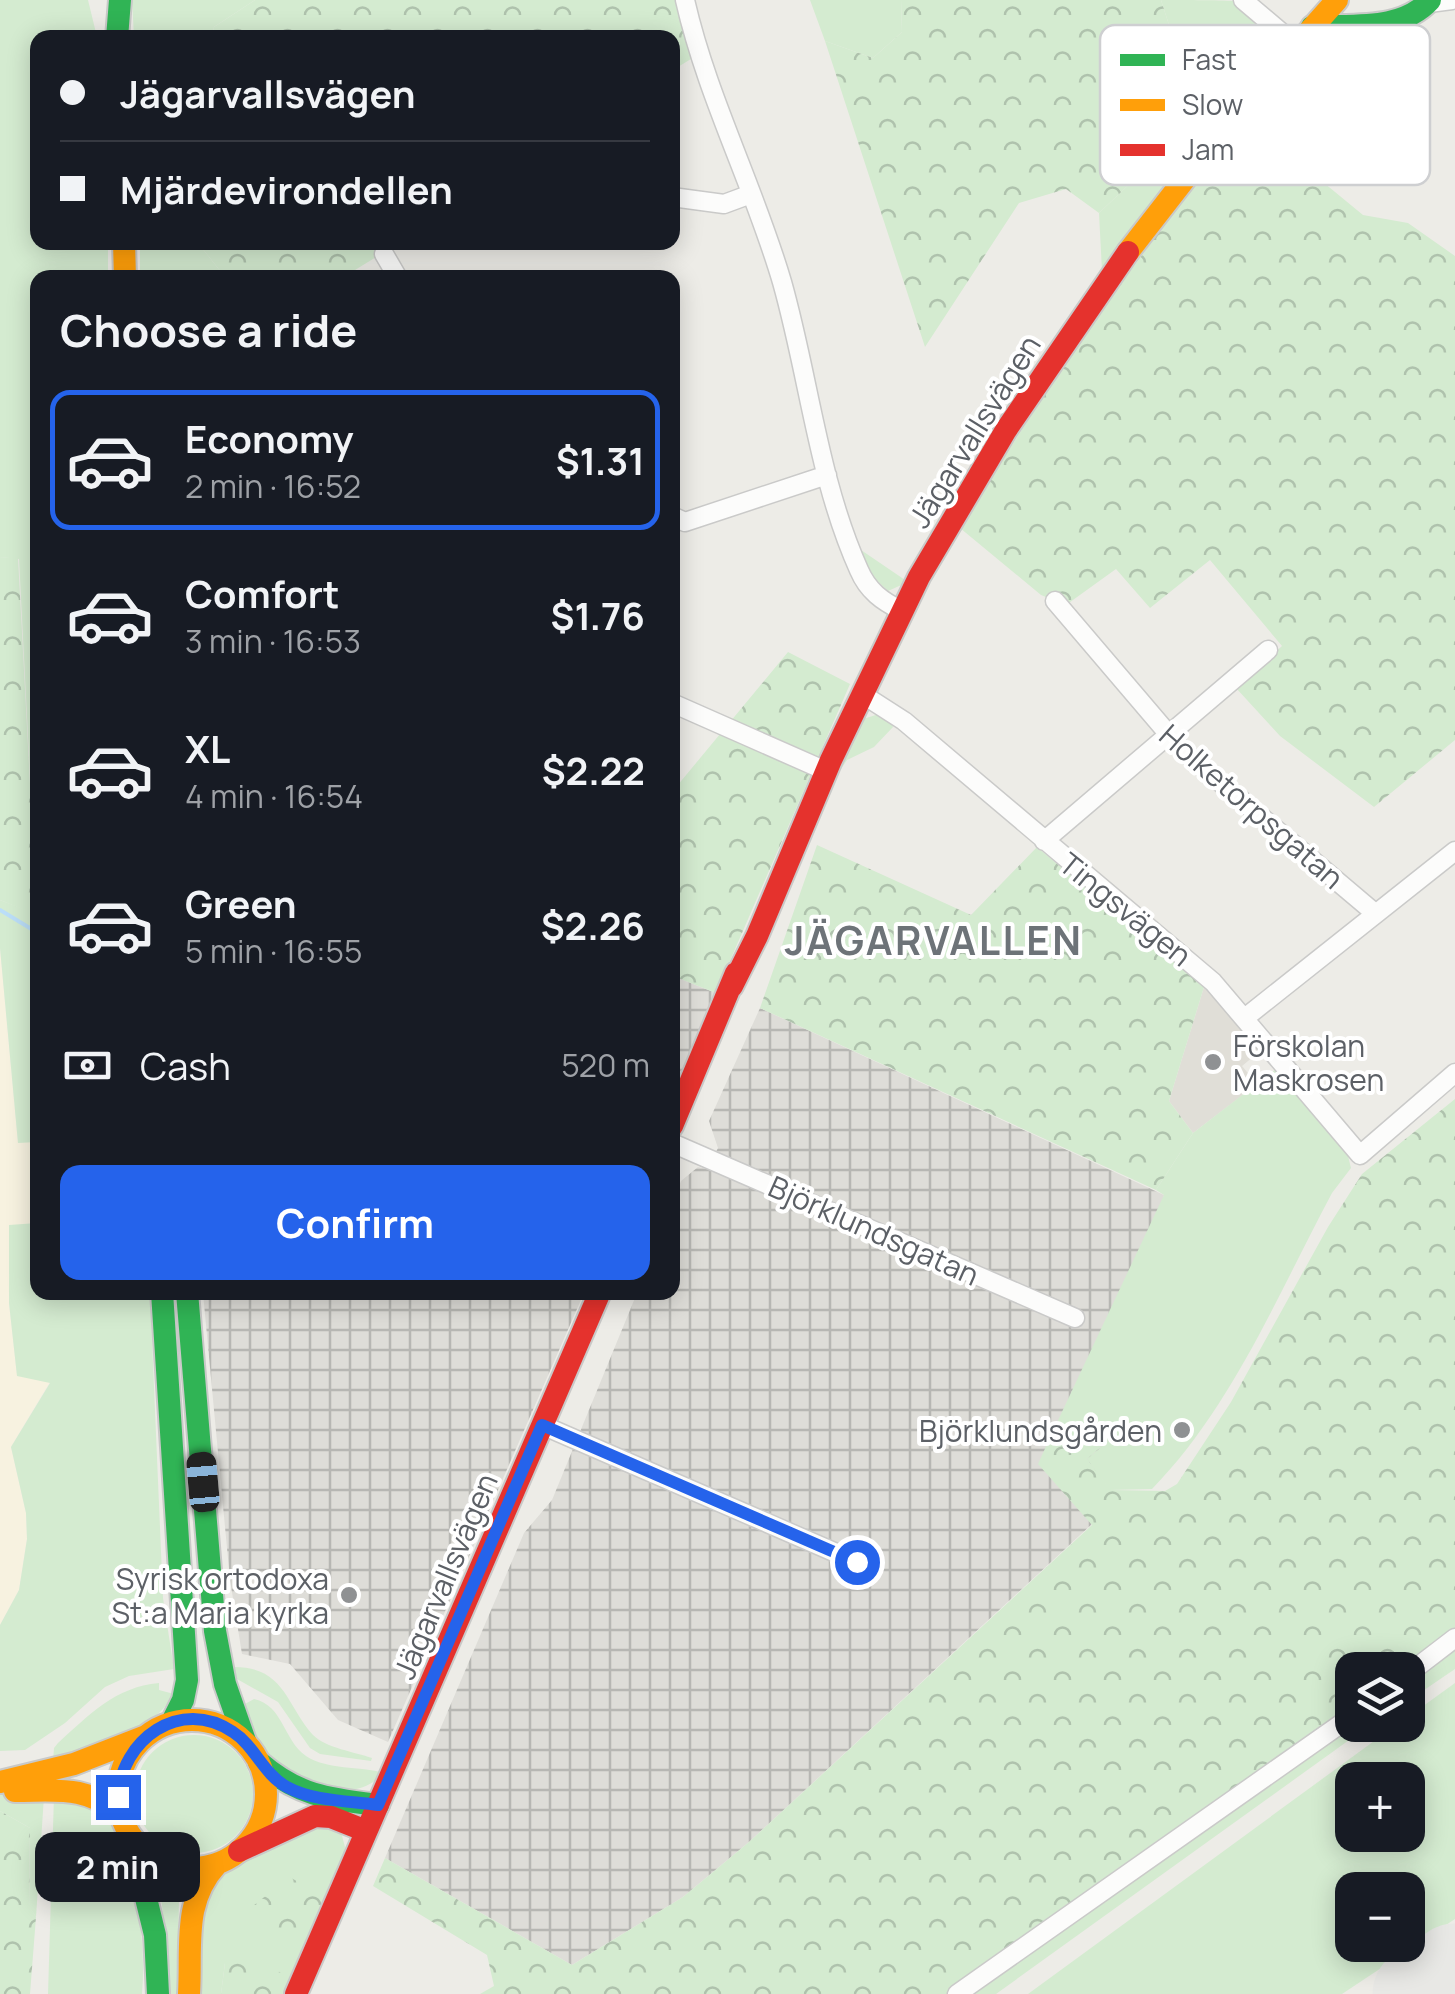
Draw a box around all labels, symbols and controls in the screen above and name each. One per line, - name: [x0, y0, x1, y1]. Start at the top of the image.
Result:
- legend: [1100, 25, 1430, 185]
- text: Fast: [1182, 40, 1237, 78]
- text: Jägarvallsvägen: [120, 67, 416, 119]
- text: Slow: [1182, 85, 1243, 123]
- text: Jam: [1182, 130, 1234, 168]
- text: Mjärdevirondellen: [120, 163, 453, 215]
- text: Choose a ride: [60, 299, 357, 361]
- street label: Jägarvallsvägen: [898, 327, 1050, 535]
- text: Economy: [185, 412, 354, 464]
- icon: car: [65, 415, 155, 505]
- text: $1.31: [556, 434, 645, 486]
- text: 2 min · 16:52: [185, 464, 361, 508]
- text: Comfort: [185, 567, 339, 619]
- icon: car: [65, 570, 155, 660]
- text: $1.76: [551, 589, 645, 641]
- text: 3 min · 16:53: [185, 619, 361, 663]
- street label: Holketorpsgatan: [1151, 715, 1353, 897]
- text: XL: [185, 722, 230, 774]
- icon: car: [65, 725, 155, 815]
- text: $2.22: [542, 744, 645, 796]
- text: 4 min · 16:54: [185, 774, 363, 818]
- street label: Tingsvägen: [1051, 843, 1201, 975]
- text: Green: [185, 877, 297, 929]
- icon: car: [65, 880, 155, 970]
- text: $2.26: [541, 899, 645, 951]
- district label: JÄGARVALLEN: [785, 912, 1083, 967]
- text: 5 min · 16:55: [185, 929, 362, 973]
- place label: Förskolan Maskrosen: [1233, 1025, 1384, 1100]
- icon: cash: [60, 1038, 115, 1093]
- text: Cash: [140, 1039, 231, 1091]
- text: 520 m: [561, 1043, 650, 1087]
- marker: Förskolan Maskrosen: [1202, 1051, 1224, 1073]
- button: Confirm: [60, 1165, 650, 1280]
- street label: Björklundsgatan: [762, 1165, 986, 1295]
- place label: Björklundsgården: [919, 1410, 1162, 1451]
- marker: Björklundsgården: [1171, 1419, 1193, 1441]
- car: [185, 1451, 221, 1513]
- street label: Jägarvallsvägen: [383, 1467, 507, 1685]
- route start: [835, 1540, 880, 1585]
- place label: Syrisk ortodoxa St:a Maria kyrka: [111, 1558, 329, 1633]
- marker: Syrisk ortodoxa St:a Maria kyrka: [338, 1584, 360, 1606]
- map controls: [1335, 1652, 1425, 1962]
- button: layers: [1335, 1652, 1425, 1742]
- button: +: [1335, 1762, 1425, 1852]
- route end: [96, 1775, 141, 1820]
- callout: 2 min: [36, 1832, 200, 1902]
- text: 2 min: [76, 1845, 159, 1889]
- button: −: [1335, 1872, 1425, 1962]

